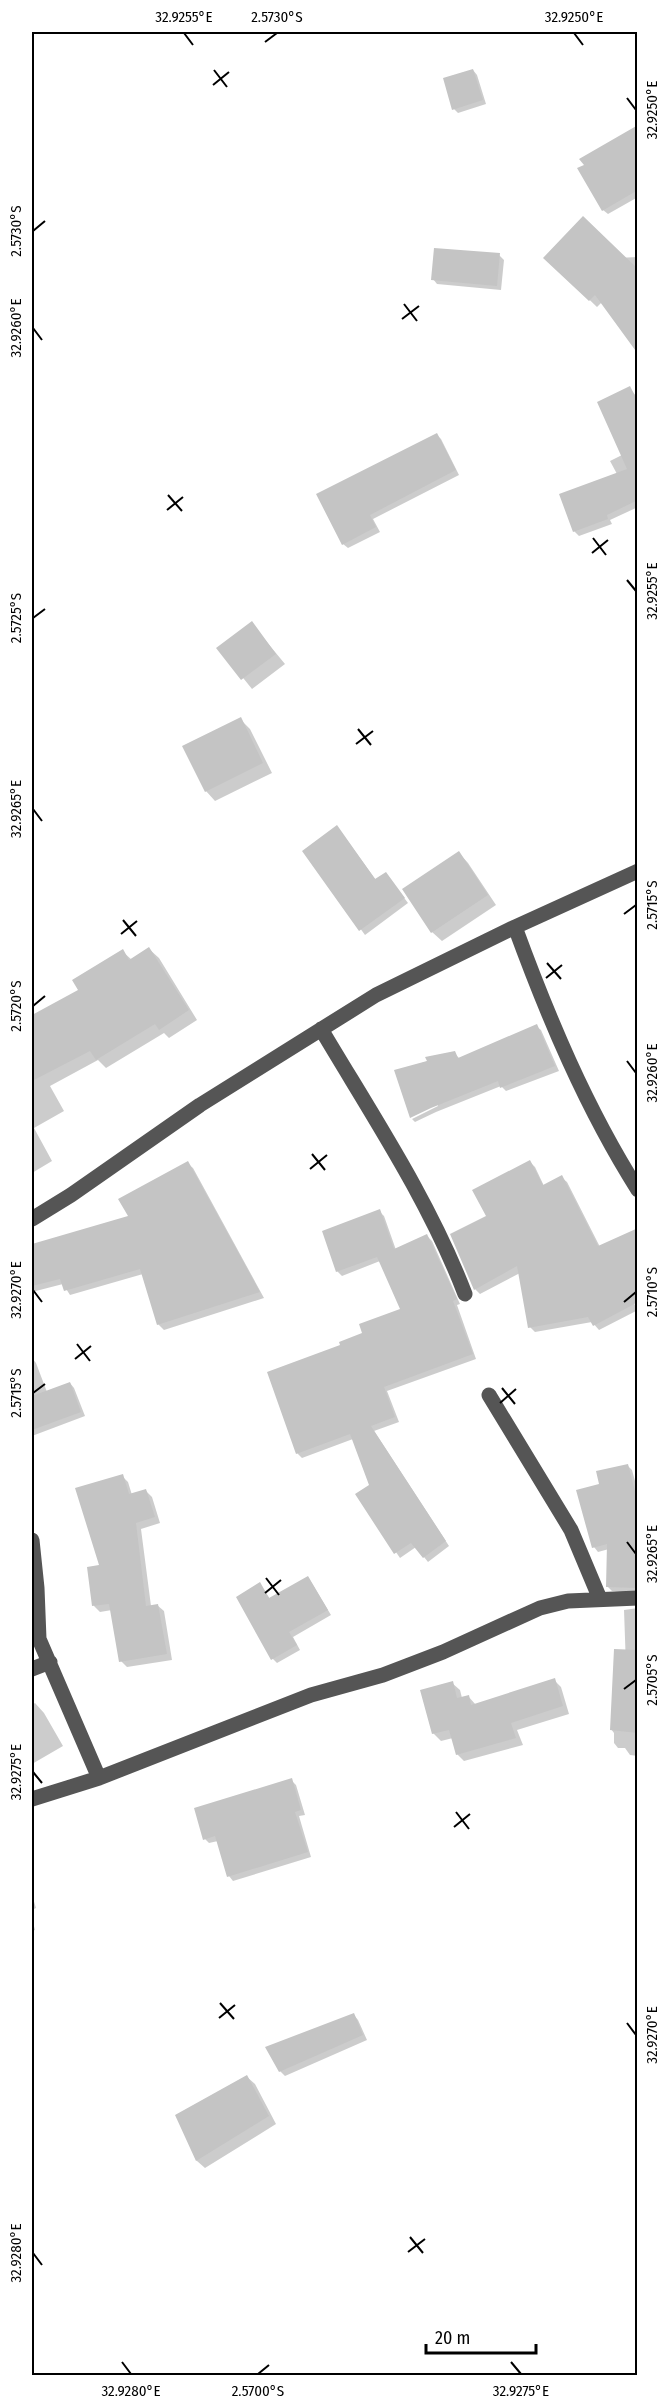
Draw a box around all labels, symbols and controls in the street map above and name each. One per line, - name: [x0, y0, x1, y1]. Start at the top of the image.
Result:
- text: 32.9255°E: [155, 8, 213, 26]
- text: 2.5730°S: [251, 8, 303, 26]
- text: 32.9250°E: [545, 8, 603, 26]
- text: 32.9250°E: [643, 81, 661, 139]
- text: 2.5730°S: [7, 205, 25, 257]
- text: 32.9260°E: [7, 298, 25, 358]
- text: 32.9255°E: [643, 562, 661, 620]
- text: 2.5725°S: [7, 593, 25, 643]
- text: 32.9265°E: [7, 780, 25, 838]
- text: 2.5715°S: [643, 880, 661, 930]
- text: 2.5720°S: [7, 980, 25, 1032]
- text: 32.9260°E: [643, 1043, 661, 1103]
- text: 32.9270°E: [7, 1261, 25, 1319]
- text: 2.5710°S: [643, 1267, 661, 1317]
- text: 2.5715°S: [7, 1368, 25, 1418]
- text: 32.9265°E: [643, 1525, 661, 1583]
- text: 2.5705°S: [643, 1654, 661, 1706]
- text: 32.9275°E: [7, 1744, 25, 1800]
- text: 32.9270°E: [643, 2006, 661, 2064]
- text: 32.9280°E: [7, 2223, 25, 2283]
- scale bar: [426, 2317, 536, 2355]
- text: 20 m: [435, 2327, 470, 2349]
- text: 32.9280°E: [101, 2382, 161, 2400]
- text: 2.5700°S: [232, 2382, 284, 2400]
- text: 32.9275°E: [493, 2382, 549, 2400]

